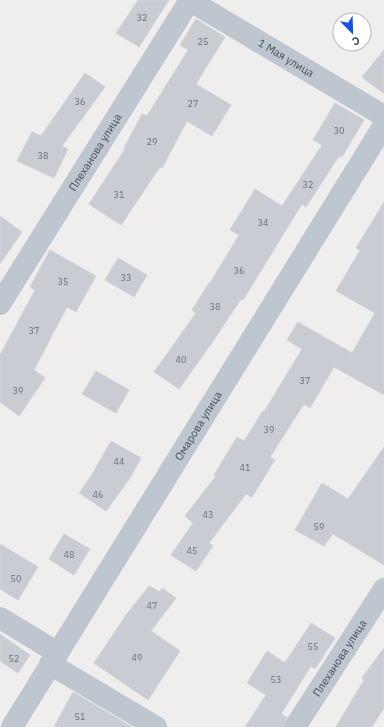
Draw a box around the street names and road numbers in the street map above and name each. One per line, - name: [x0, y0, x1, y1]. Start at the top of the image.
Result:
- street label: 1 Мая улица: [255, 36, 317, 80]
- street label: Плеханова улица: [65, 111, 124, 194]
- street label: Омарова улица: [171, 388, 225, 463]
- street label: Плеханова улица: [309, 617, 369, 699]

